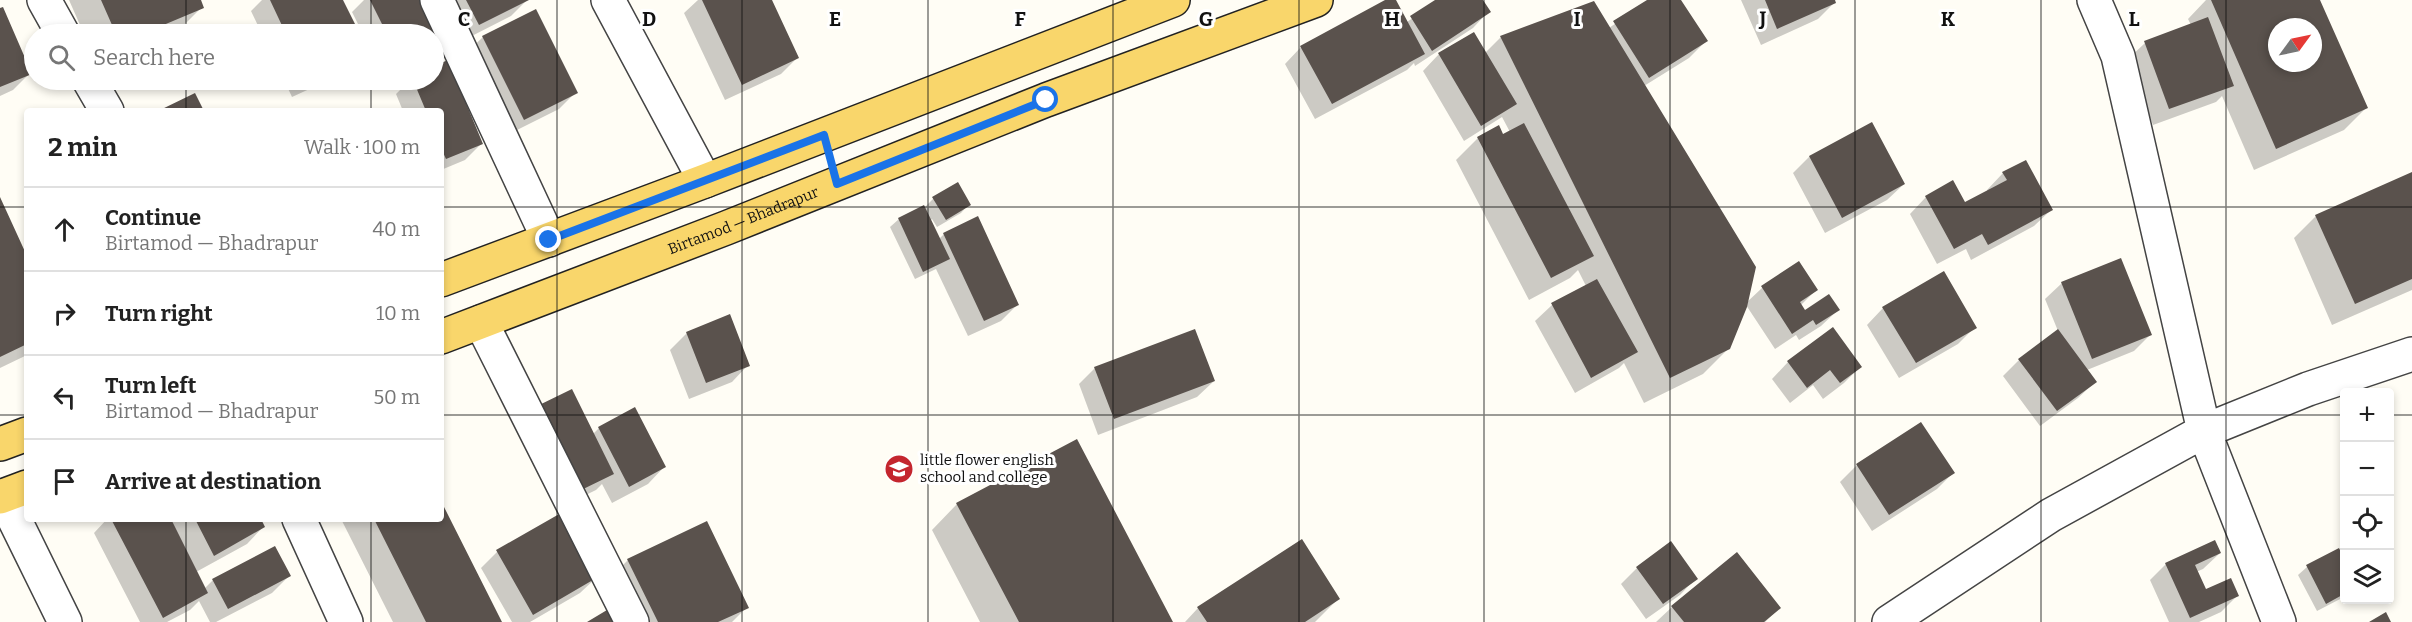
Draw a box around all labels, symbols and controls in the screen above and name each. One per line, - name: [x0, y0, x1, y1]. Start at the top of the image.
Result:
- text: C: [458, 7, 470, 31]
- text: D: [642, 7, 656, 31]
- text: E: [829, 7, 841, 31]
- text: F: [1014, 7, 1026, 31]
- text: G: [1199, 7, 1213, 31]
- text: H: [1384, 7, 1400, 31]
- text: I: [1573, 7, 1581, 31]
- text: J: [1759, 7, 1767, 31]
- text: K: [1941, 7, 1956, 31]
- text: L: [2128, 7, 2140, 31]
- north arrow: [2268, 18, 2322, 72]
- search box: [24, 24, 444, 90]
- icon: search: [45, 41, 78, 74]
- text: Search here: [93, 44, 215, 71]
- route start: [1032, 86, 1058, 112]
- text: 2 min: [48, 132, 117, 163]
- text: Walk · 100 m: [304, 135, 420, 159]
- street label: Birtamod — Bhadrapur: [666, 183, 822, 258]
- text: Continue: [105, 204, 201, 231]
- icon: ahead: [48, 213, 81, 246]
- text: 40 m: [372, 217, 420, 241]
- route end: [535, 226, 561, 252]
- text: Birtamod — Bhadrapur: [105, 231, 318, 255]
- icon: right: [48, 297, 81, 330]
- text: Turn right: [105, 300, 213, 327]
- text: 10 m: [376, 301, 420, 325]
- text: Turn left: [105, 372, 197, 399]
- icon: left: [48, 381, 81, 414]
- text: 50 m: [373, 385, 420, 409]
- map controls: [2340, 388, 2394, 604]
- button: +: [2340, 388, 2394, 442]
- text: Birtamod — Bhadrapur: [105, 399, 318, 423]
- button: −: [2340, 442, 2394, 496]
- place label: little flower english school and college: [920, 451, 1054, 486]
- school or university icon: little flower english school and college: [883, 453, 915, 485]
- icon: arrive: [48, 465, 81, 498]
- text: Arrive at destination: [105, 468, 321, 495]
- button: locate: [2340, 496, 2394, 550]
- button: layers: [2340, 550, 2394, 604]

